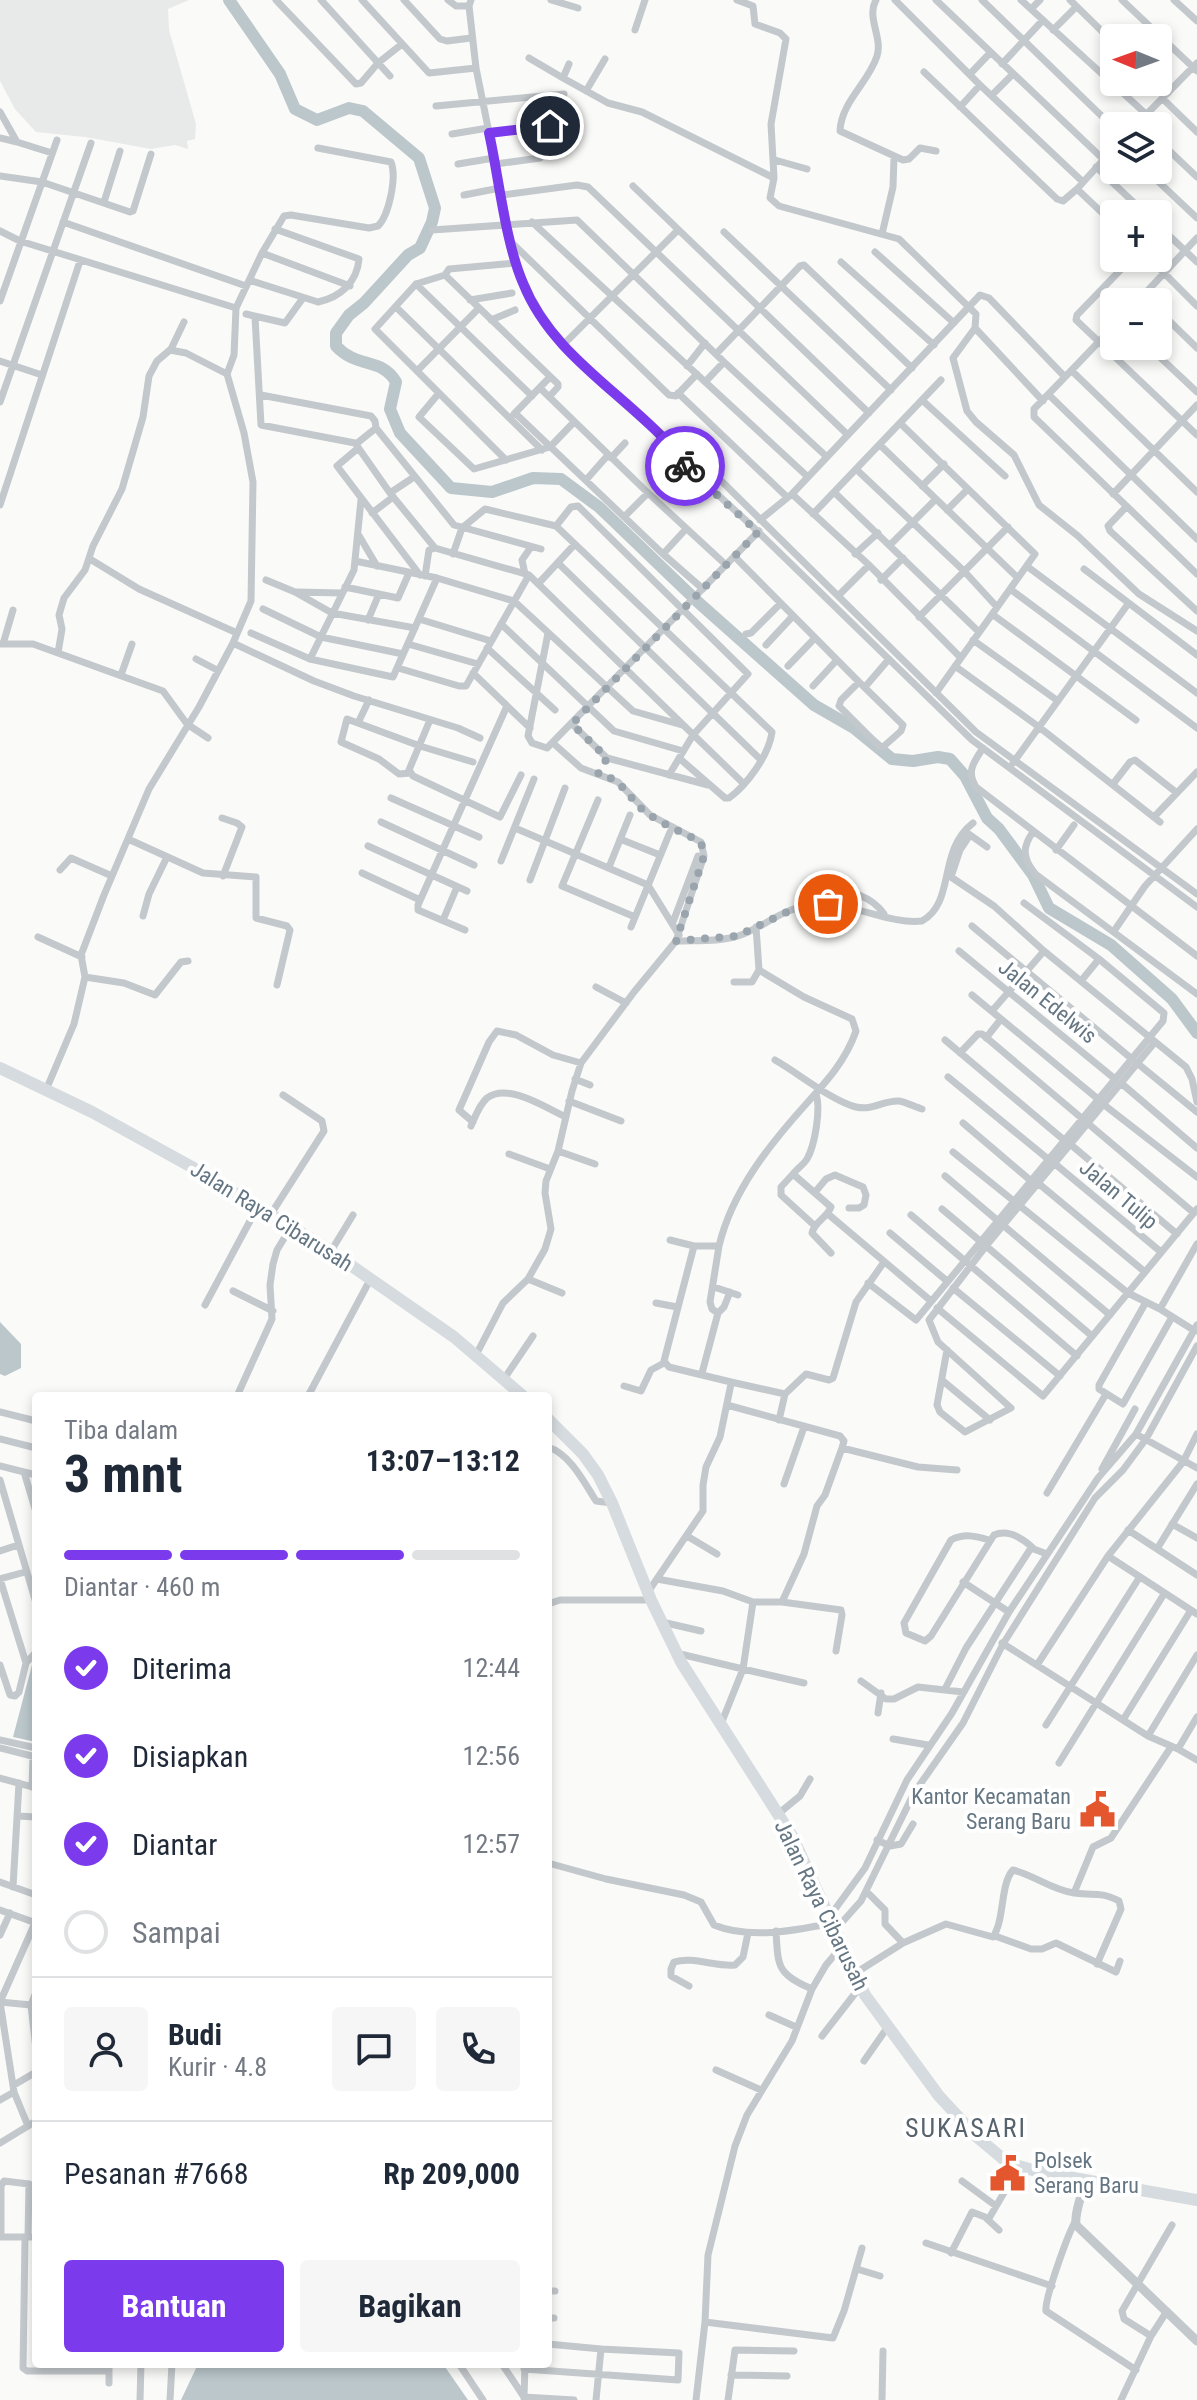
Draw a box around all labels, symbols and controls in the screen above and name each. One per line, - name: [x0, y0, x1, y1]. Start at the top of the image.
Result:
- north arrow: [1100, 24, 1172, 96]
- map controls: [1100, 24, 1172, 360]
- pin: [516, 92, 584, 160]
- icon: home: [528, 104, 572, 148]
- button: layers: [1100, 112, 1172, 184]
- button: +: [1100, 200, 1172, 272]
- button: −: [1100, 288, 1172, 360]
- courier: [645, 426, 725, 506]
- icon: bike: [663, 444, 707, 488]
- pin: [794, 870, 862, 938]
- icon: bag: [806, 882, 850, 926]
- street label: Jalan Edelwis: [994, 954, 1102, 1049]
- street label: Jalan Tulip: [1075, 1155, 1163, 1234]
- street label: Jalan Raya Cibarusah: [186, 1156, 357, 1276]
- text: Tiba dalam: [64, 1415, 178, 1445]
- text: 13:07–13:12: [366, 1443, 520, 1478]
- text: 3 mnt: [64, 1444, 182, 1505]
- text: Diantar · 460 m: [64, 1572, 220, 1602]
- icon: check: [64, 1646, 108, 1690]
- text: Diterima: [132, 1651, 232, 1686]
- text: 12:44: [463, 1653, 520, 1683]
- icon: check: [64, 1734, 108, 1778]
- text: Disiapkan: [132, 1739, 248, 1774]
- text: 12:56: [463, 1741, 520, 1771]
- place label: Kantor Kecamatan Serang Baru: [911, 1784, 1071, 1834]
- public building icon: Kantor Kecamatan Serang Baru: [1078, 1790, 1116, 1828]
- street label: Jalan Raya Cibarusah: [769, 1816, 874, 1995]
- icon: check: [64, 1822, 108, 1866]
- text: Diantar: [132, 1827, 217, 1862]
- text: 12:57: [463, 1829, 520, 1859]
- text: Sampai: [132, 1915, 221, 1950]
- button: person: [64, 2007, 148, 2091]
- button: chat: [332, 2007, 416, 2091]
- button: phone: [436, 2007, 520, 2091]
- text: Budi: [168, 2017, 222, 2052]
- text: Kurir · 4.8: [168, 2052, 267, 2082]
- district label: SUKASARI: [905, 2113, 1027, 2143]
- place label: Polsek Serang Baru: [1034, 2148, 1139, 2198]
- public building icon: Polsek Serang Baru: [989, 2154, 1027, 2192]
- text: Pesanan #7668: [64, 2156, 249, 2191]
- text: Rp 209,000: [383, 2156, 520, 2191]
- button: Bantuan: [64, 2260, 284, 2352]
- button: Bagikan: [300, 2260, 520, 2352]

